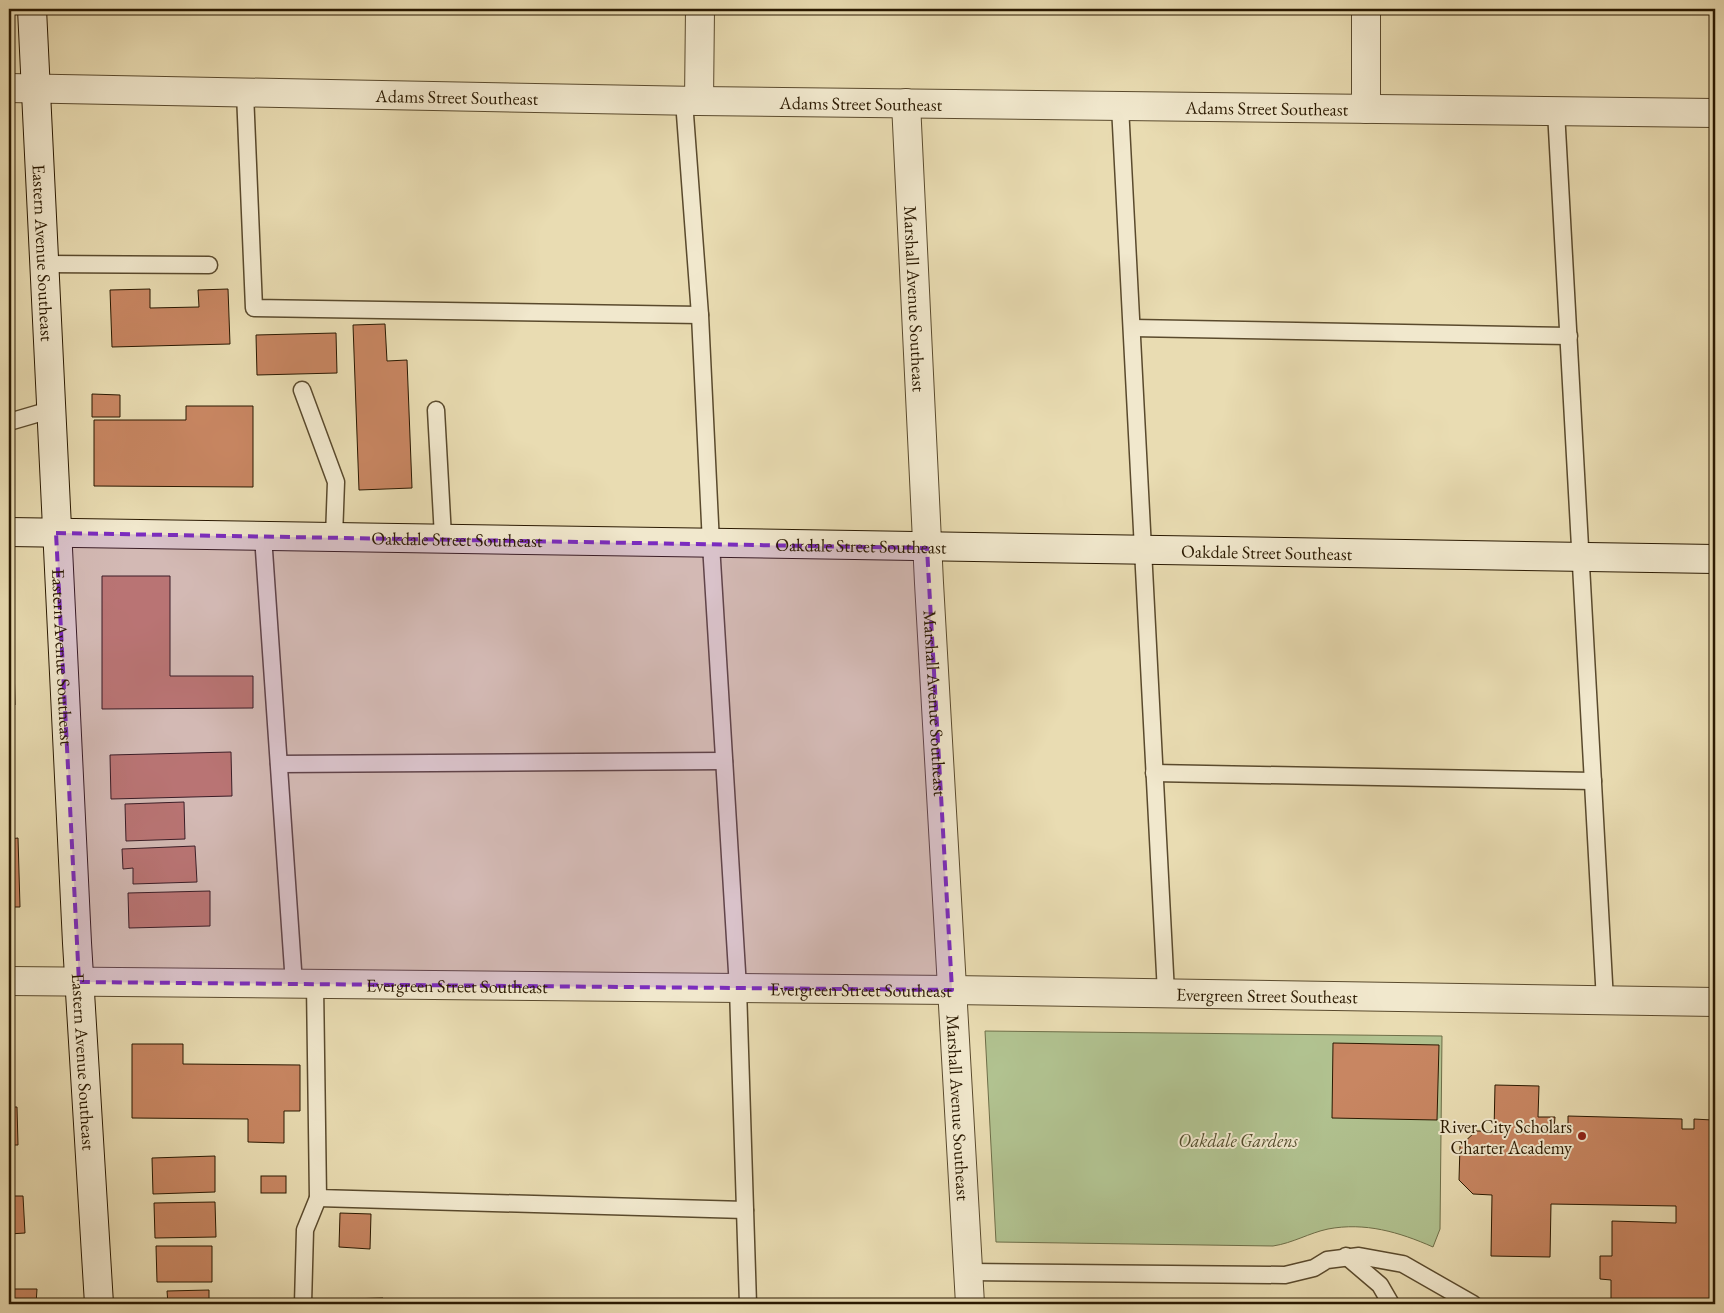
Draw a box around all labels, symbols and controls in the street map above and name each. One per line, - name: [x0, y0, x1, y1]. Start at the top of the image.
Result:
- street label: Adams Street Southeast: [374, 83, 539, 109]
- street label: Adams Street Southeast: [778, 90, 943, 115]
- street label: Adams Street Southeast: [1184, 95, 1349, 120]
- street label: Eastern Avenue Southeast: [28, 164, 60, 342]
- street label: Marshall Avenue Southeast: [899, 205, 931, 393]
- street label: Oakdale Street Southeast: [371, 526, 543, 552]
- street label: Oakdale Street Southeast: [775, 532, 947, 558]
- street label: Oakdale Street Southeast: [1181, 539, 1353, 565]
- street label: Eastern Avenue Southeast: [47, 568, 79, 747]
- street label: Marshall Avenue Southeast: [919, 610, 953, 797]
- street label: Eastern Avenue Southeast: [67, 973, 101, 1151]
- street label: Evergreen Street Southeast: [366, 973, 548, 998]
- street label: Evergreen Street Southeast: [770, 977, 952, 1002]
- street label: Evergreen Street Southeast: [1176, 982, 1358, 1008]
- street label: Marshall Avenue Southeast: [942, 1014, 976, 1202]
- place label: River City Scholars Charter Academy: [1439, 1115, 1572, 1159]
- park label: Oakdale Gardens: [1178, 1129, 1299, 1152]
- marker: River City Scholars Charter Academy: [1576, 1130, 1588, 1142]

